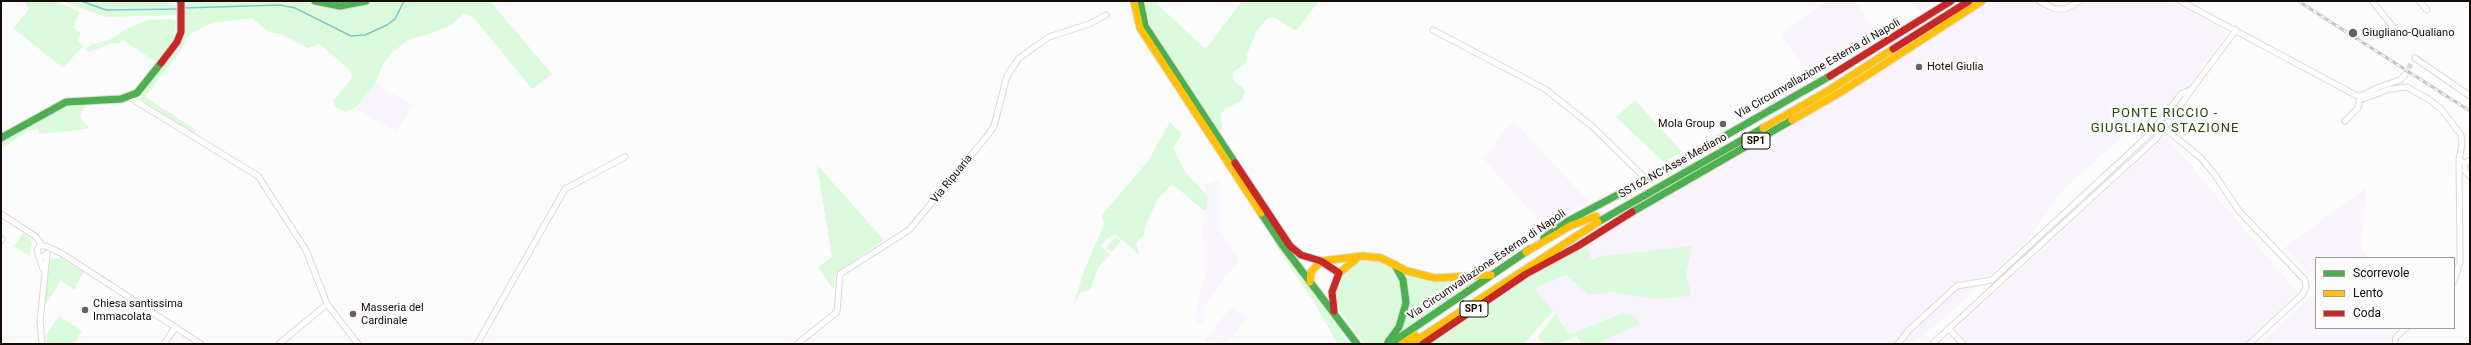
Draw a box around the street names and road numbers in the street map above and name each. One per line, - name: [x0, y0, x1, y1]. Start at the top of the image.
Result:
- street label: Via Circumvallazione Esterna di Napoli: [1733, 16, 1903, 122]
- street label: SS162 NC Asse Mediano: [1617, 131, 1729, 201]
- road number: SP1: [1742, 133, 1770, 149]
- street label: Via Ripuaria: [928, 152, 976, 206]
- street label: Via Circumvallazione Esterna di Napoli: [1405, 207, 1569, 323]
- road number: SP1: [1460, 301, 1488, 317]

